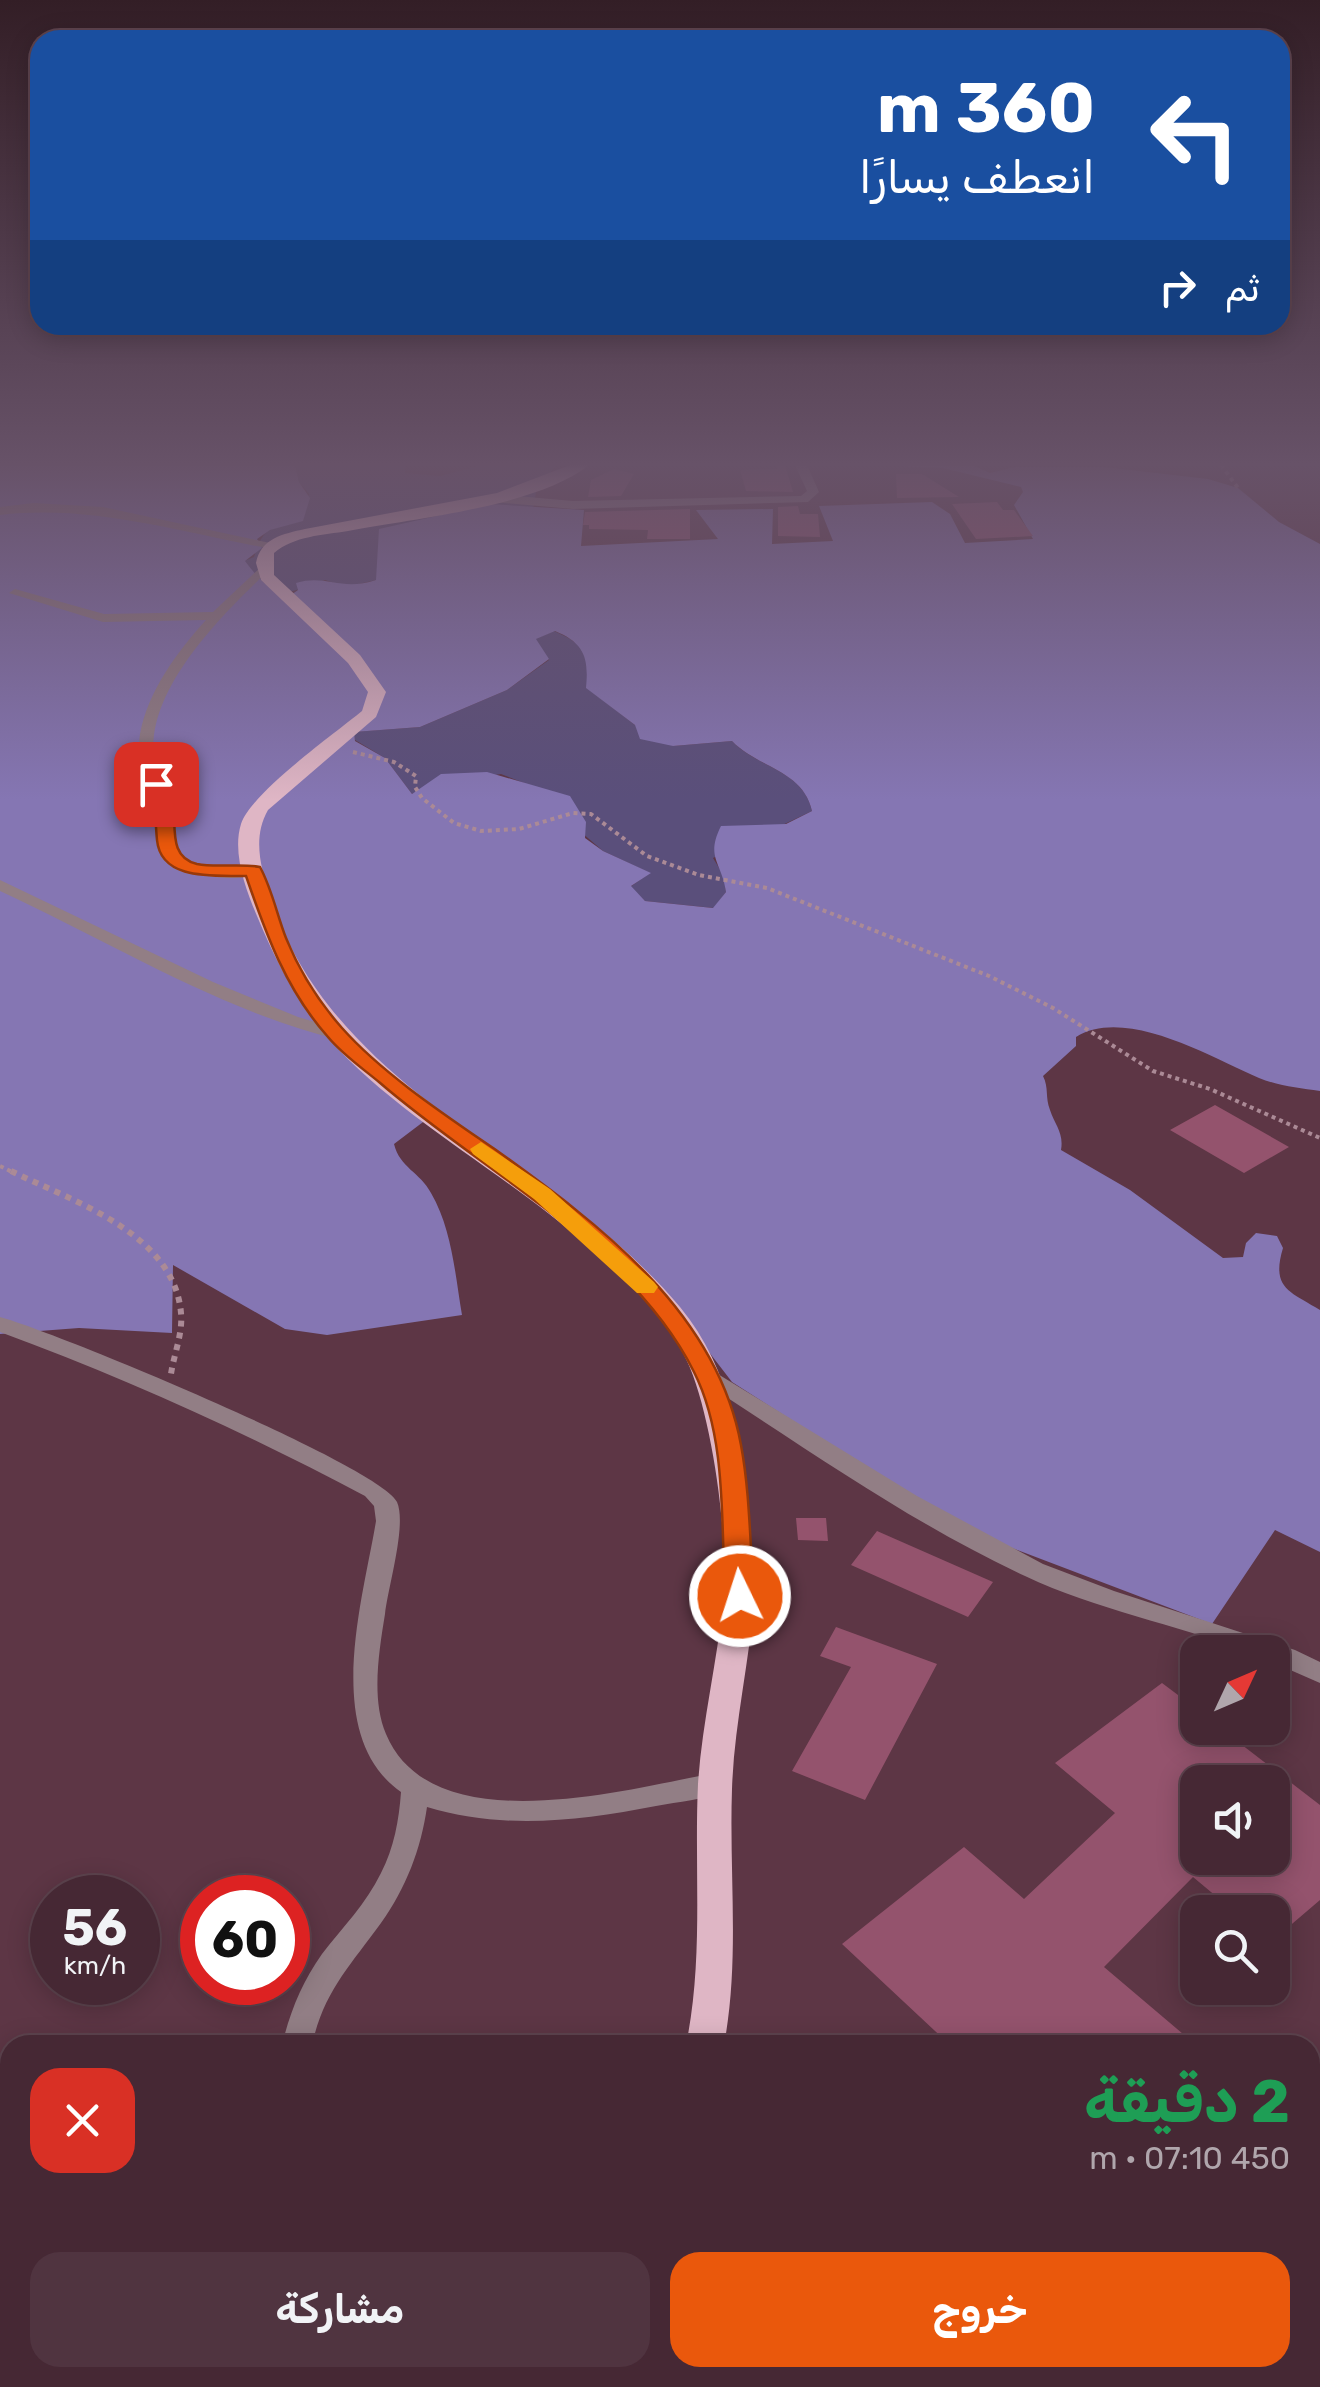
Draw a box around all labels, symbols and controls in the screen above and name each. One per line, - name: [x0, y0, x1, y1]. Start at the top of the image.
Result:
- text: 360 m: [877, 67, 1095, 150]
- icon: left: [1130, 70, 1260, 200]
- text: انعطف يسارًا: [859, 151, 1095, 204]
- icon: right: [1150, 260, 1205, 315]
- text: ثم: [1225, 265, 1260, 311]
- pin: [114, 742, 199, 827]
- icon: arrive: [129, 757, 184, 812]
- position arrow: [688, 1544, 792, 1648]
- north arrow: [1180, 1635, 1290, 1745]
- map controls: [1180, 1635, 1290, 2005]
- button: sound: [1180, 1765, 1290, 1875]
- speed limit sign: 60: [180, 1875, 310, 2005]
- button: search: [1180, 1895, 1290, 2005]
- text: 56: [63, 1898, 127, 1958]
- text: km/h: [64, 1951, 126, 1980]
- text: 2 دقيقة: [1084, 2066, 1290, 2137]
- button: close: [30, 2068, 135, 2173]
- text: 450 m · 07:10: [1089, 2139, 1290, 2177]
- button: مشاركة: [30, 2252, 650, 2367]
- button: خروج: [670, 2252, 1290, 2367]

